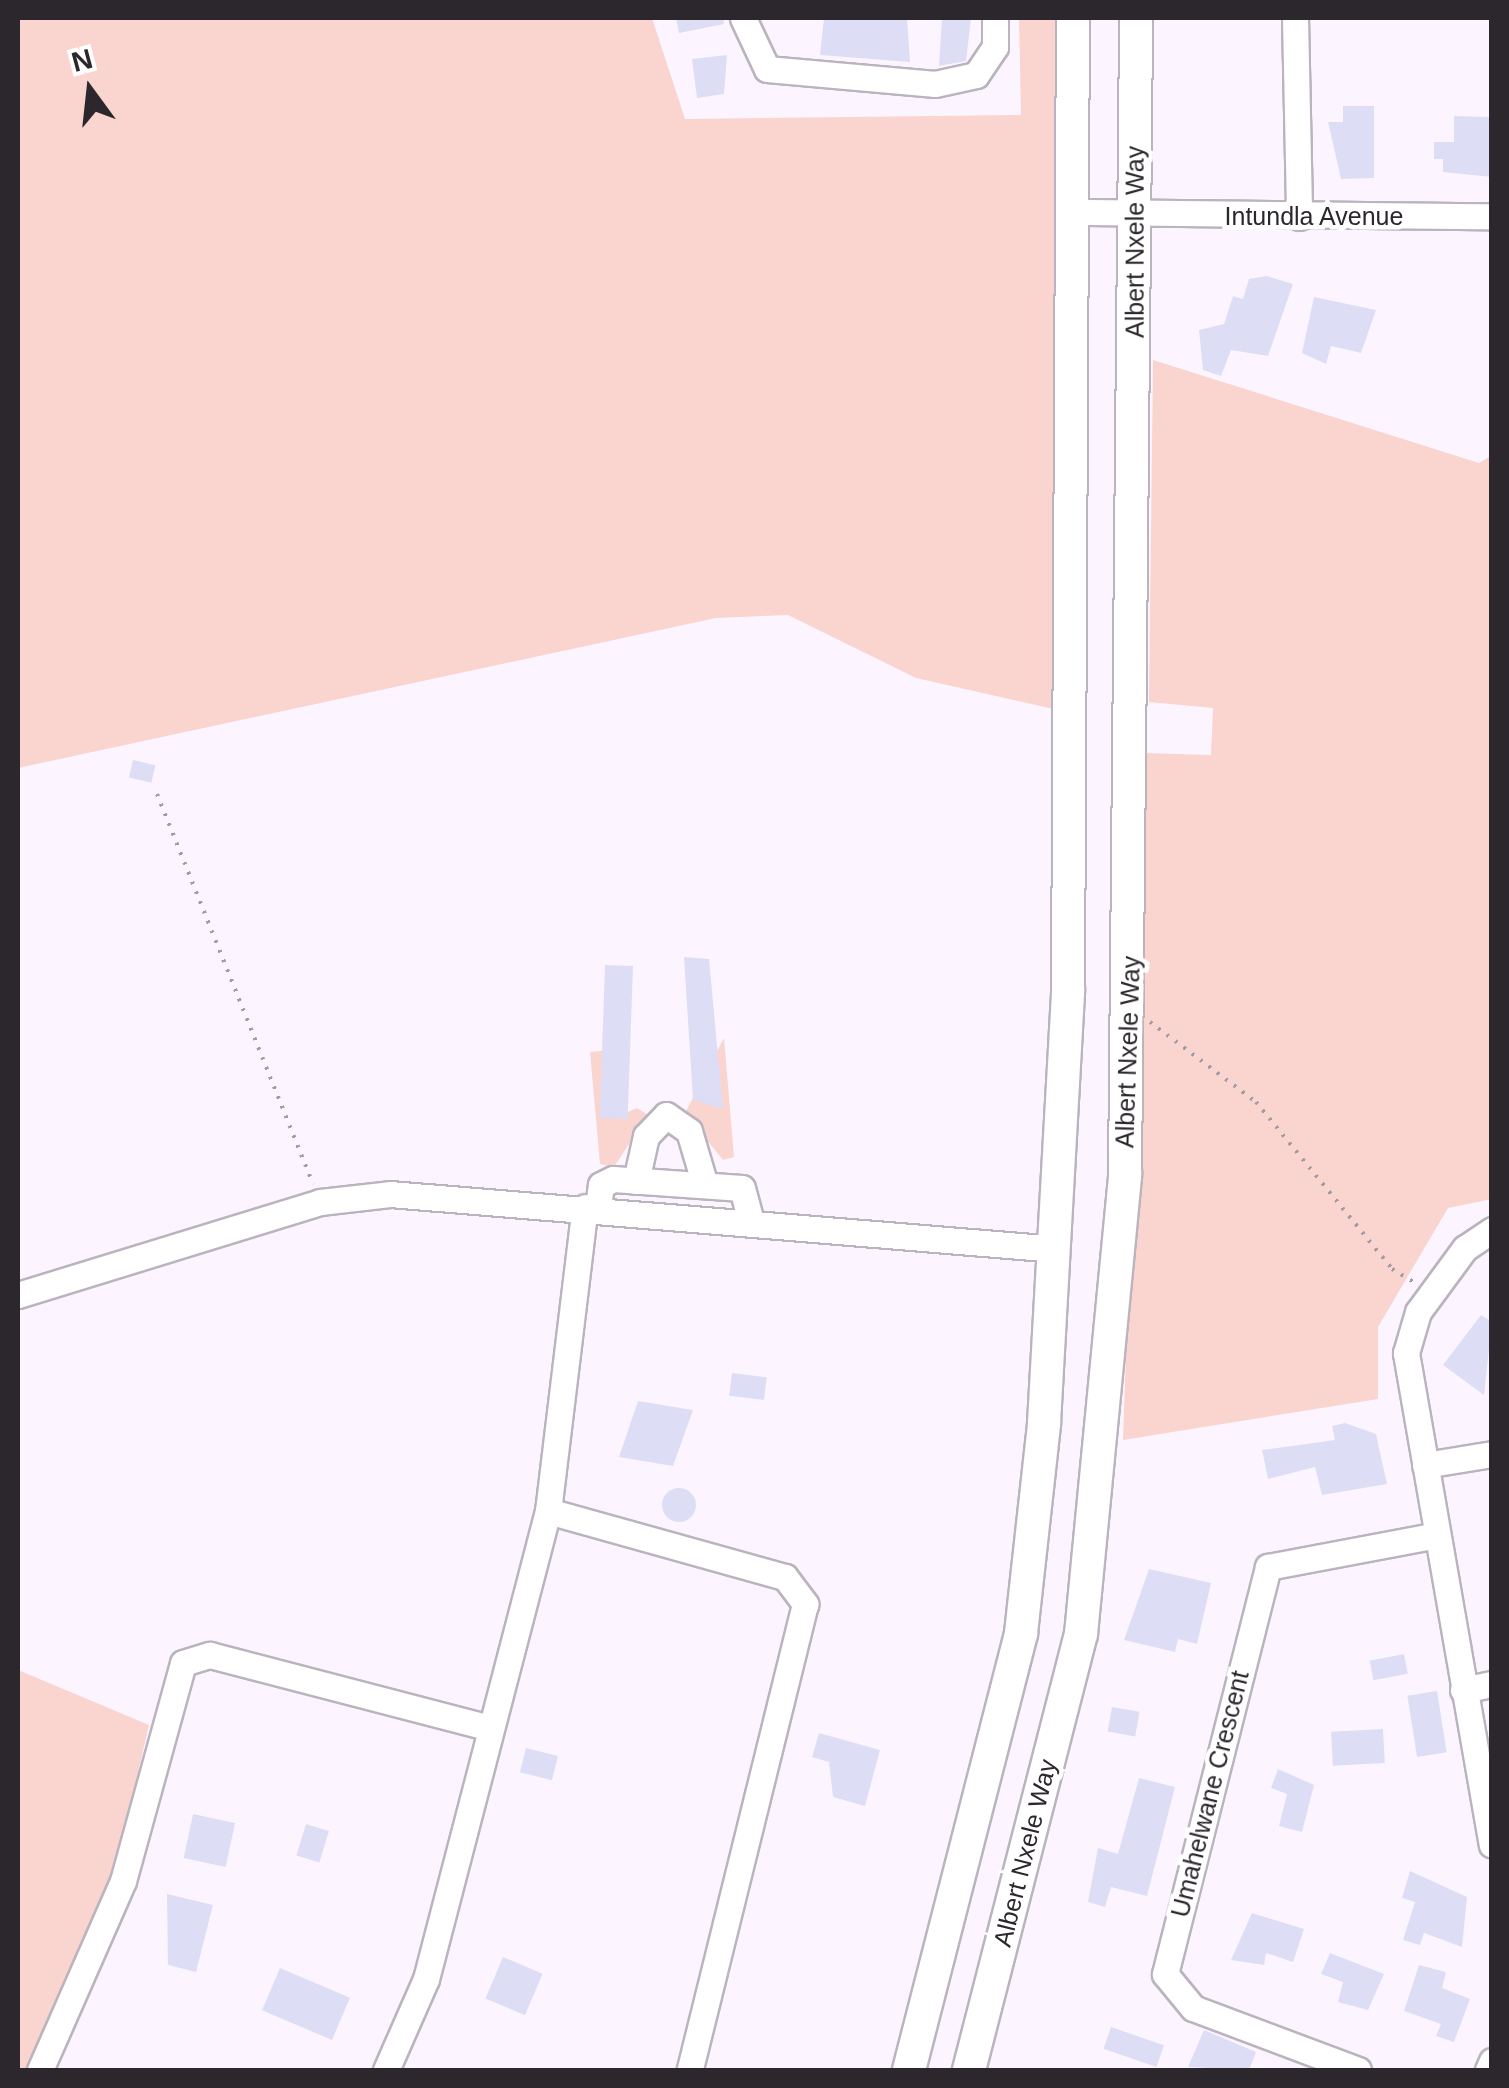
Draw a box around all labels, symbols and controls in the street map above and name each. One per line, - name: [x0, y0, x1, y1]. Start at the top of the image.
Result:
- north arrow: [40, 40, 140, 140]
- text: N: [68, 43, 96, 78]
- street label: Albert Nxele Way: [1120, 146, 1150, 338]
- street label: Intundla Avenue: [1224, 201, 1404, 231]
- street label: Albert Nxele Way: [1110, 955, 1146, 1149]
- street label: Umahelwane Crescent: [1165, 1668, 1255, 1920]
- street label: Albert Nxele Way: [987, 1756, 1063, 1950]

